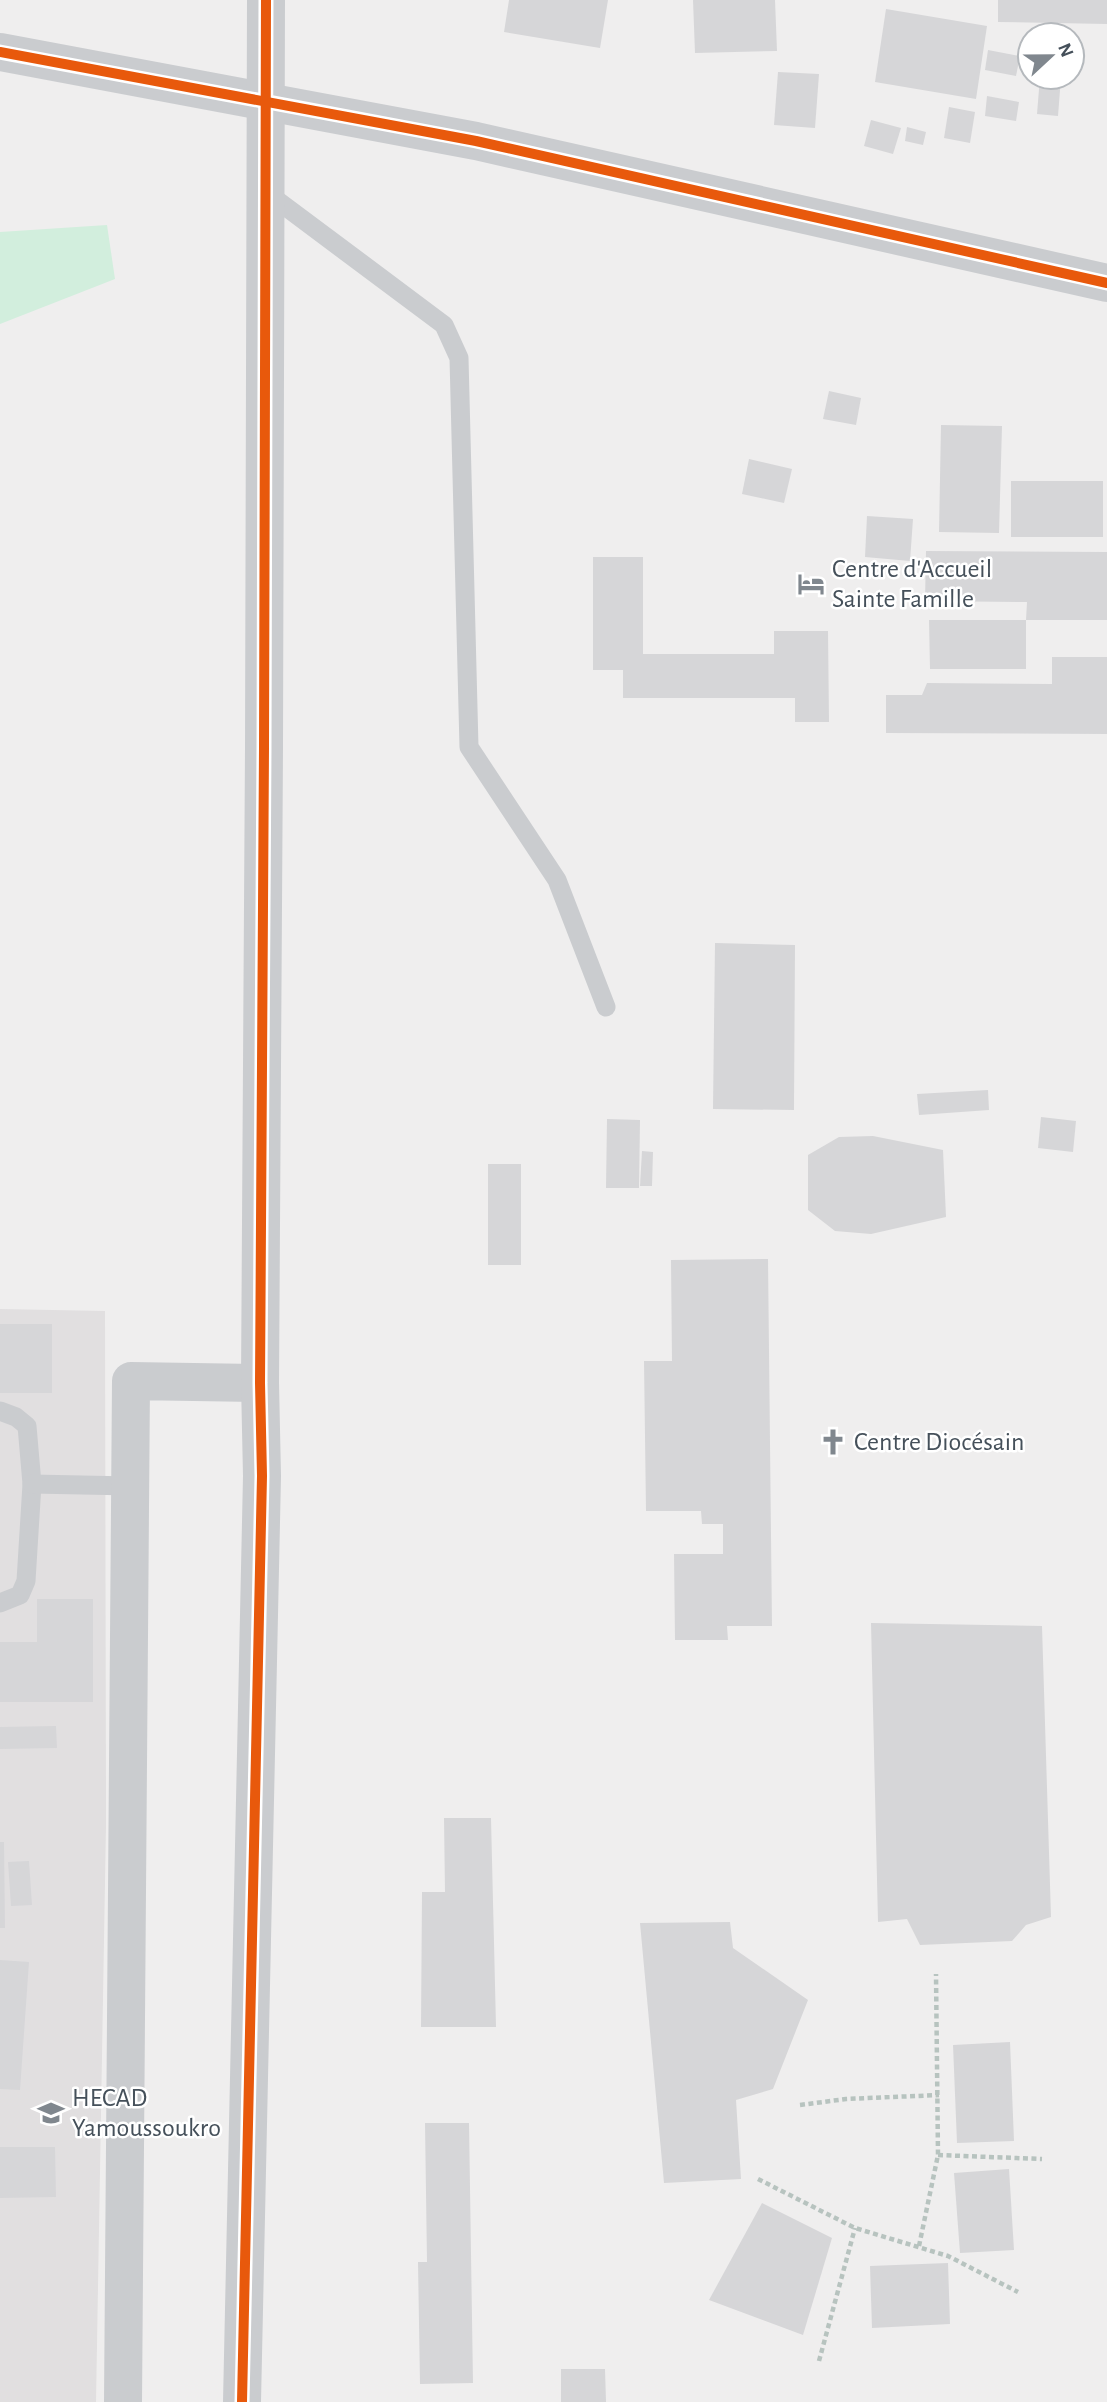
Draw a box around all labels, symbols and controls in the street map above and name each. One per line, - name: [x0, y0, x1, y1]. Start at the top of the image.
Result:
- north arrow: [1016, 21, 1086, 91]
- text: N: [1054, 41, 1077, 60]
- place label: Centre d'Accueil Sainte Famille: [832, 556, 992, 612]
- hotel icon: Centre d'Accueil Sainte Famille: [796, 569, 826, 599]
- church icon: Centre Diocésain: [818, 1427, 848, 1457]
- place label: Centre Diocésain: [854, 1429, 1025, 1455]
- place label: HECAD Yamoussoukro: [72, 2085, 221, 2141]
- school or university icon: HECAD Yamoussoukro: [36, 2098, 66, 2128]

